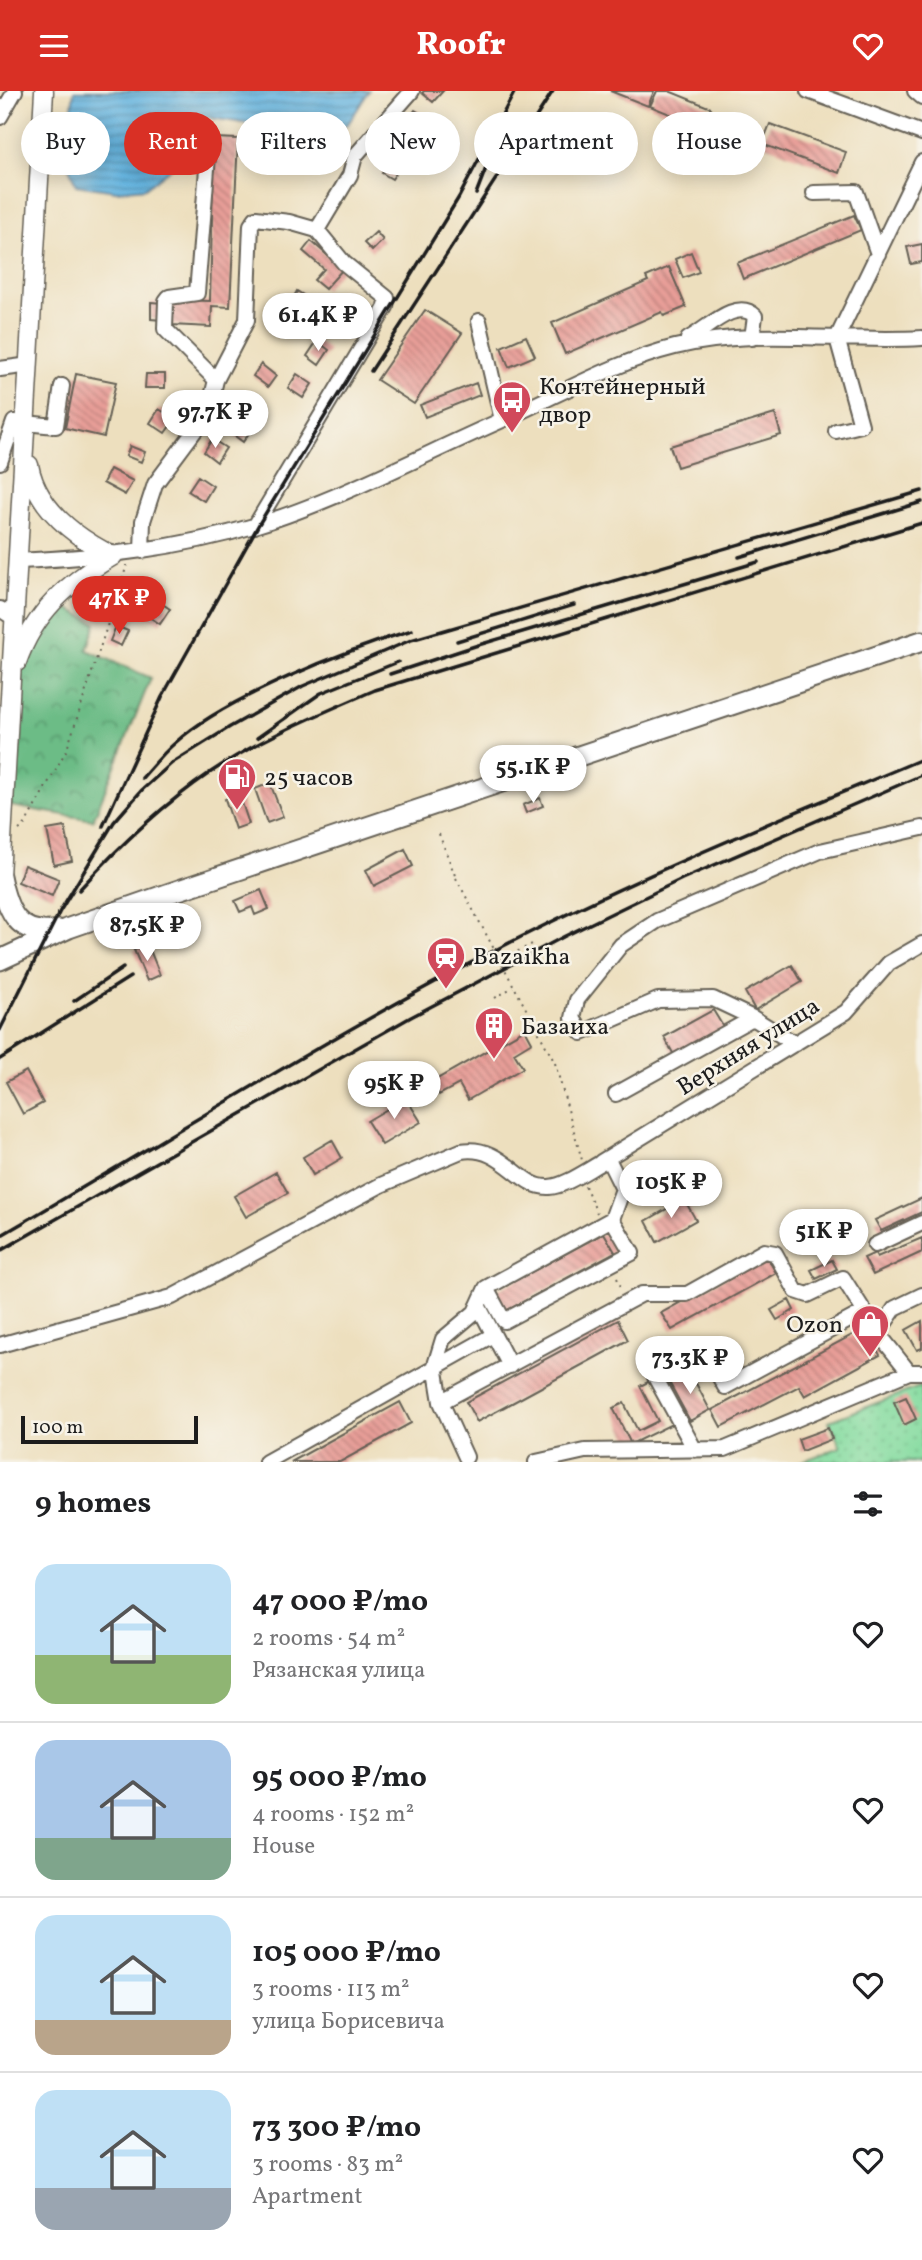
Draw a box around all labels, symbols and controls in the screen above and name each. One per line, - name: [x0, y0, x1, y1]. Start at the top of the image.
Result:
- text: Roofr: [417, 24, 506, 68]
- icon: menu: [35, 27, 73, 65]
- icon: heart: [849, 27, 887, 65]
- chip: Buy: [21, 112, 110, 175]
- chip: Rent: [124, 112, 222, 175]
- chip: Filters: [236, 112, 351, 175]
- chip: New: [365, 112, 460, 175]
- chip: Apartment: [474, 112, 638, 175]
- chip: House: [652, 112, 766, 175]
- pin: 61.4K ₽: [253, 293, 383, 353]
- text: 61.4K ₽: [278, 300, 358, 332]
- place label: Контейнерный двор: [539, 371, 706, 433]
- bus stop icon: Контейнерный двор: [491, 379, 533, 434]
- pin: 97.7K ₽: [150, 391, 280, 450]
- text: 97.7K ₽: [177, 397, 253, 429]
- pin: 47K ₽: [70, 577, 168, 636]
- text: 47K ₽: [88, 583, 150, 615]
- pin: 55.1K ₽: [468, 745, 598, 805]
- text: 55.1K ₽: [496, 752, 570, 784]
- fuel station icon: 25 часов: [216, 756, 258, 811]
- place label: 25 часов: [264, 762, 353, 796]
- pin: 87.5K ₽: [82, 903, 212, 963]
- text: 87.5K ₽: [109, 910, 185, 942]
- station icon: Bazaikha: [425, 935, 467, 990]
- place label: Bazaikha: [473, 941, 570, 975]
- street label: Верхняя улица: [671, 990, 827, 1105]
- building icon: Базаиха: [473, 1005, 515, 1060]
- place label: Базаиха: [521, 1011, 609, 1045]
- pin: 95K ₽: [345, 1061, 443, 1121]
- text: 95K ₽: [364, 1068, 424, 1100]
- pin: 105K ₽: [614, 1161, 728, 1220]
- text: 105K ₽: [635, 1167, 707, 1199]
- pin: 51K ₽: [775, 1209, 873, 1269]
- text: 51K ₽: [795, 1216, 853, 1248]
- shop icon: Ozon: [849, 1303, 891, 1358]
- place label: Ozon: [786, 1309, 843, 1343]
- pin: 73.3K ₽: [625, 1337, 755, 1396]
- text: 73.3K ₽: [651, 1343, 729, 1375]
- scale bar: [21, 1413, 198, 1445]
- text: 100 m: [32, 1415, 83, 1441]
- text: 9 homes: [35, 1483, 151, 1525]
- icon: filters: [849, 1485, 887, 1523]
- text: 47 000 ₽/mo: [252, 1581, 428, 1623]
- icon: home: [91, 1592, 175, 1676]
- icon: heart: [849, 1615, 887, 1653]
- text: 2 rooms · 54 m²: [252, 1623, 405, 1655]
- text: Рязанская улица: [252, 1655, 426, 1687]
- text: 95 000 ₽/mo: [252, 1757, 427, 1799]
- icon: home: [91, 1768, 175, 1852]
- icon: heart: [849, 1791, 887, 1829]
- text: 4 rooms · 152 m²: [252, 1799, 414, 1831]
- text: House: [252, 1831, 315, 1863]
- text: 105 000 ₽/mo: [252, 1932, 441, 1974]
- icon: home: [91, 1943, 175, 2027]
- icon: heart: [849, 1966, 887, 2004]
- text: 3 rooms · 113 m²: [252, 1974, 410, 2006]
- text: улица Борисевича: [252, 2006, 445, 2038]
- text: 73 300 ₽/mo: [252, 2107, 421, 2149]
- icon: home: [91, 2118, 175, 2202]
- icon: heart: [849, 2141, 887, 2179]
- text: 3 rooms · 83 m²: [252, 2149, 403, 2181]
- text: Apartment: [252, 2181, 363, 2213]

